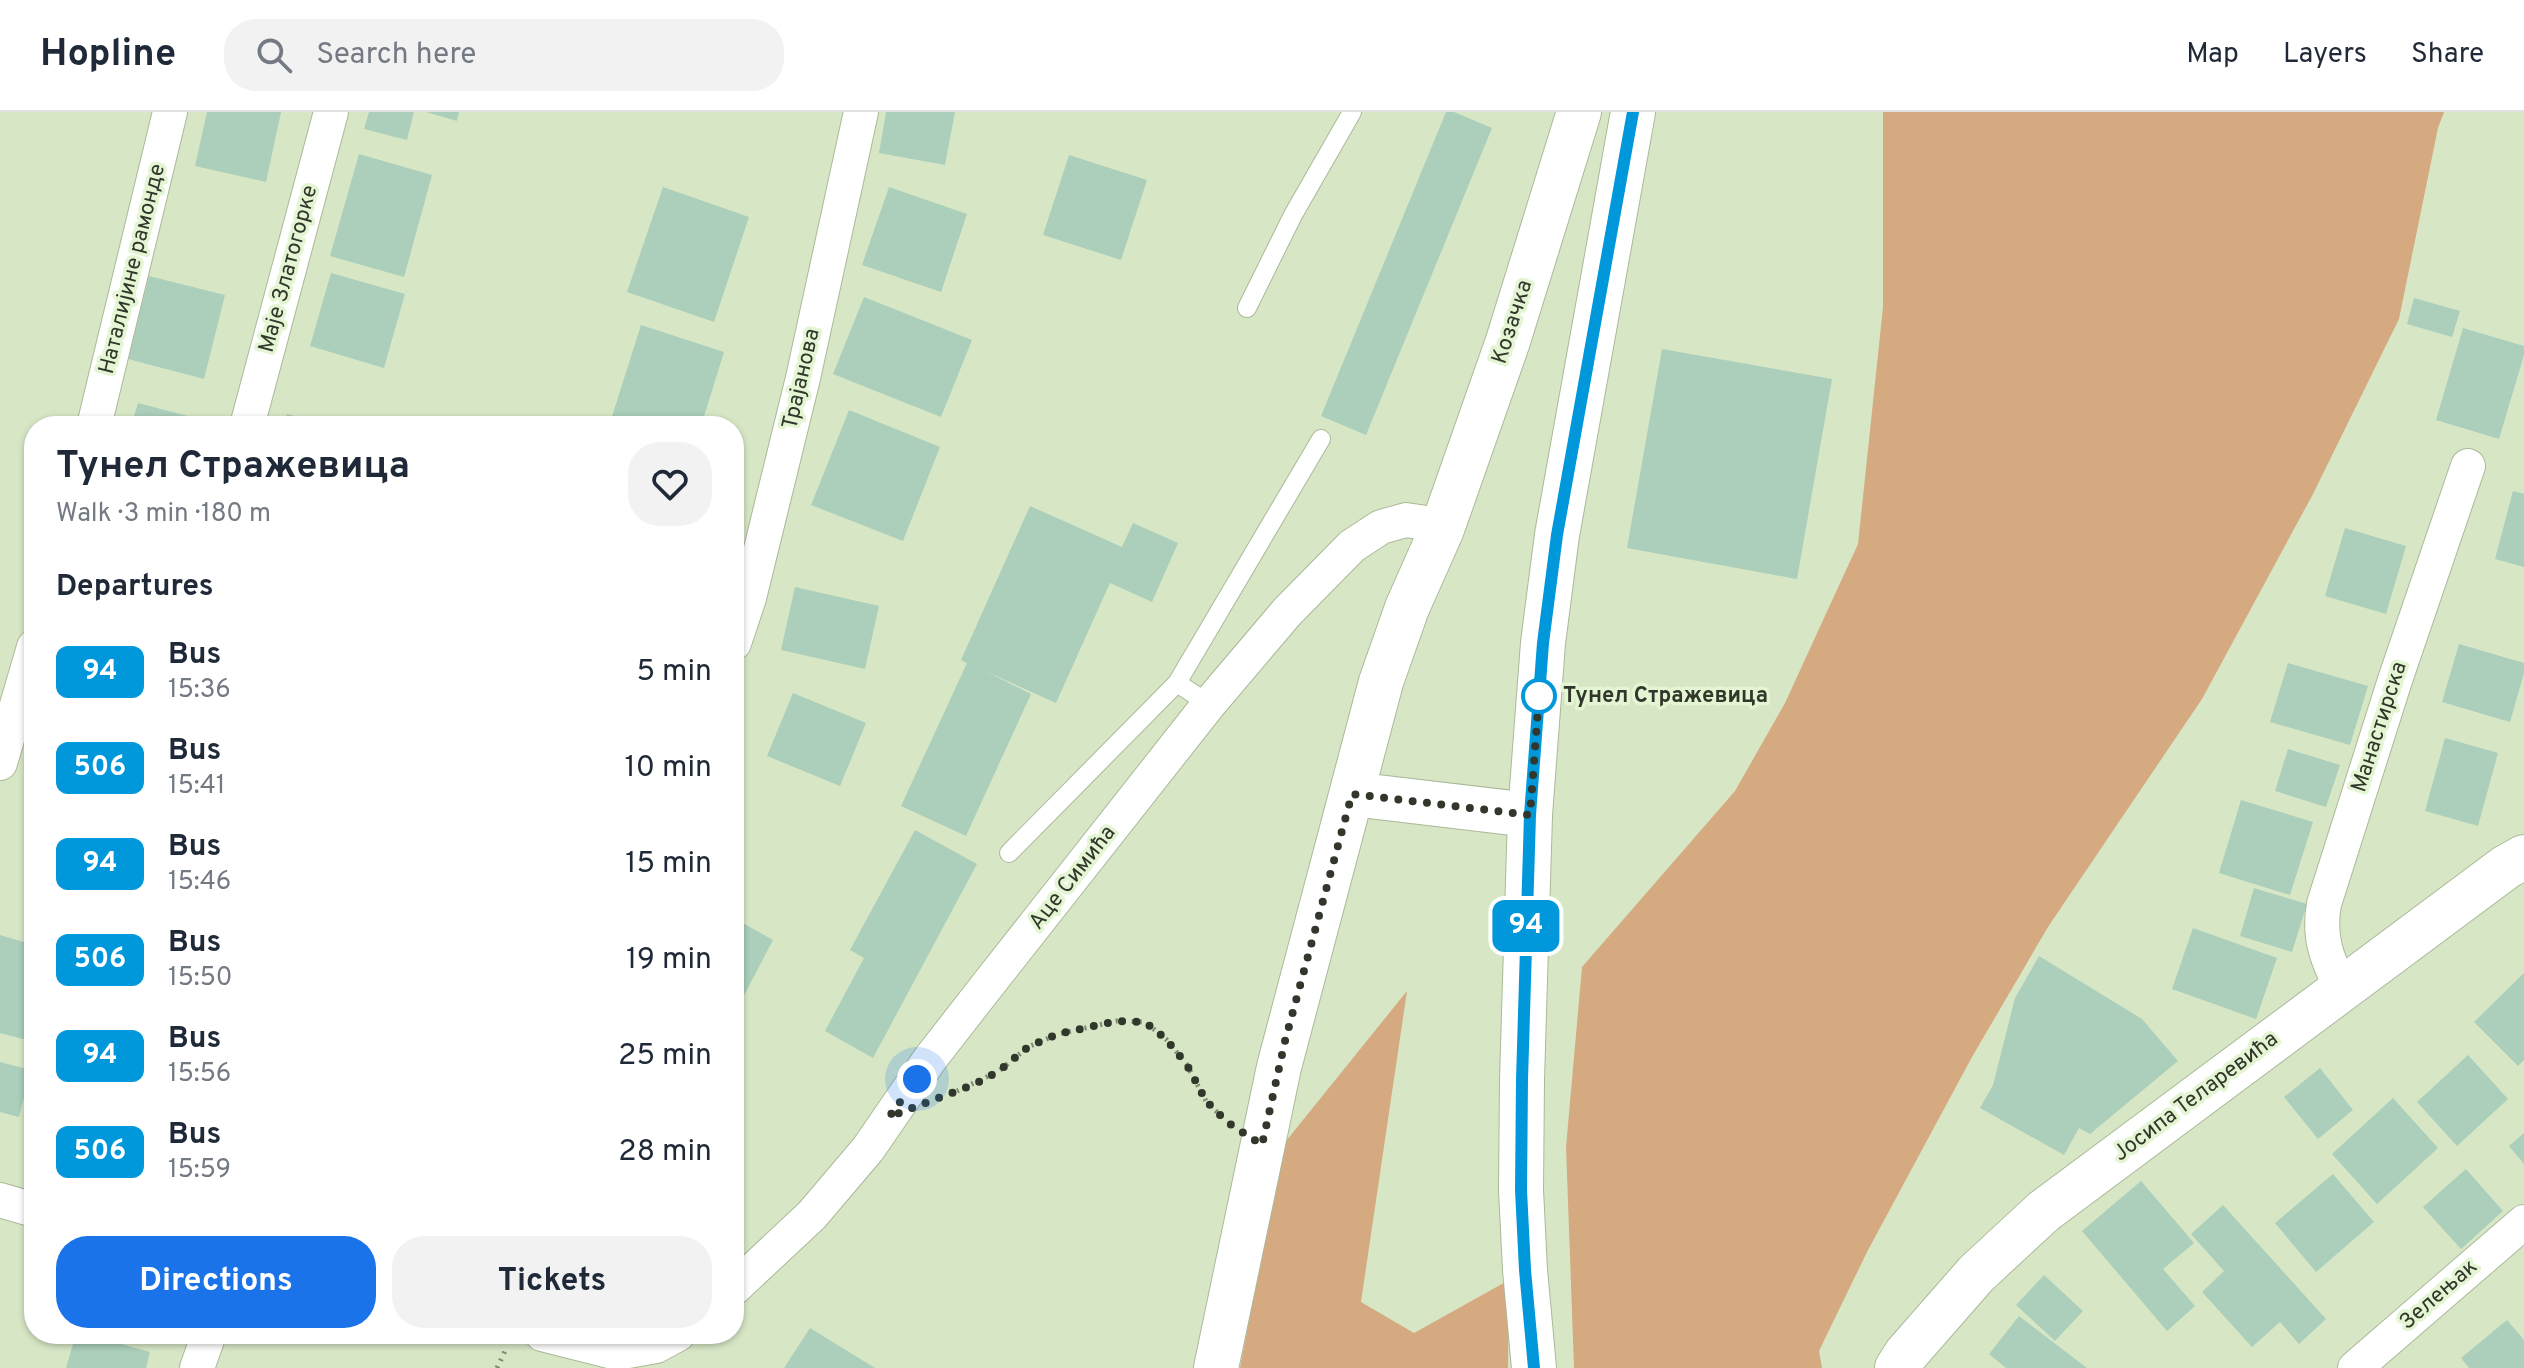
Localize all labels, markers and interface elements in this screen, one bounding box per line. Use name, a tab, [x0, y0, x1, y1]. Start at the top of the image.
search box	[224, 19, 784, 91]
text: Hopline	[40, 31, 176, 80]
icon: search	[252, 33, 296, 77]
text: Search here	[316, 37, 477, 74]
text: Map	[2186, 37, 2239, 73]
text: Layers	[2283, 37, 2367, 73]
text: Share	[2411, 37, 2484, 73]
street label: Наталијине рамонде	[94, 161, 172, 377]
street label: Маје Златогорке	[254, 183, 324, 355]
street label: Козачка	[1487, 277, 1539, 367]
street label: Трајанова	[777, 326, 827, 432]
button: heart	[628, 442, 712, 526]
text: Тунел Стражевица	[56, 443, 410, 492]
text: Walk · 3 min · 180 m	[56, 498, 271, 531]
text: Departures	[56, 569, 214, 606]
text: Bus	[168, 637, 221, 674]
text: 94	[82, 654, 118, 690]
text: 5 min	[636, 654, 712, 691]
street label: Манастирска	[2346, 658, 2414, 796]
text: 15:36	[168, 674, 231, 707]
marker: Тунел Стражевица	[1522, 679, 1556, 713]
place label: Тунел Стражевица	[1563, 683, 1768, 710]
text: Bus	[168, 733, 221, 770]
text: 506	[74, 750, 126, 786]
text: 10 min	[625, 750, 712, 787]
text: 15:41	[168, 770, 226, 803]
street label: Аце Симића	[1024, 820, 1122, 936]
text: Bus	[168, 829, 221, 866]
text: 94	[82, 846, 118, 882]
text: 15 min	[625, 846, 712, 883]
text: 15:46	[168, 866, 231, 899]
line badge: 94	[1490, 900, 1562, 952]
text: 94	[1508, 908, 1544, 944]
text: Bus	[168, 925, 221, 962]
text: 506	[74, 942, 126, 978]
text: 19 min	[626, 942, 712, 979]
text: 15:50	[168, 962, 232, 995]
text: Bus	[168, 1021, 221, 1058]
street label: Јосипа Теларевића	[2108, 1026, 2284, 1168]
text: 94	[82, 1038, 118, 1074]
text: 25 min	[618, 1038, 712, 1075]
text: 15:56	[168, 1058, 231, 1091]
your location	[897, 1059, 937, 1099]
text: Bus	[168, 1117, 221, 1154]
text: 506	[74, 1134, 126, 1170]
text: 28 min	[618, 1134, 712, 1171]
text: 15:59	[168, 1154, 231, 1187]
button: Directions	[56, 1236, 376, 1328]
button: Tickets	[392, 1236, 712, 1328]
street label: Зелењак	[2394, 1254, 2484, 1336]

